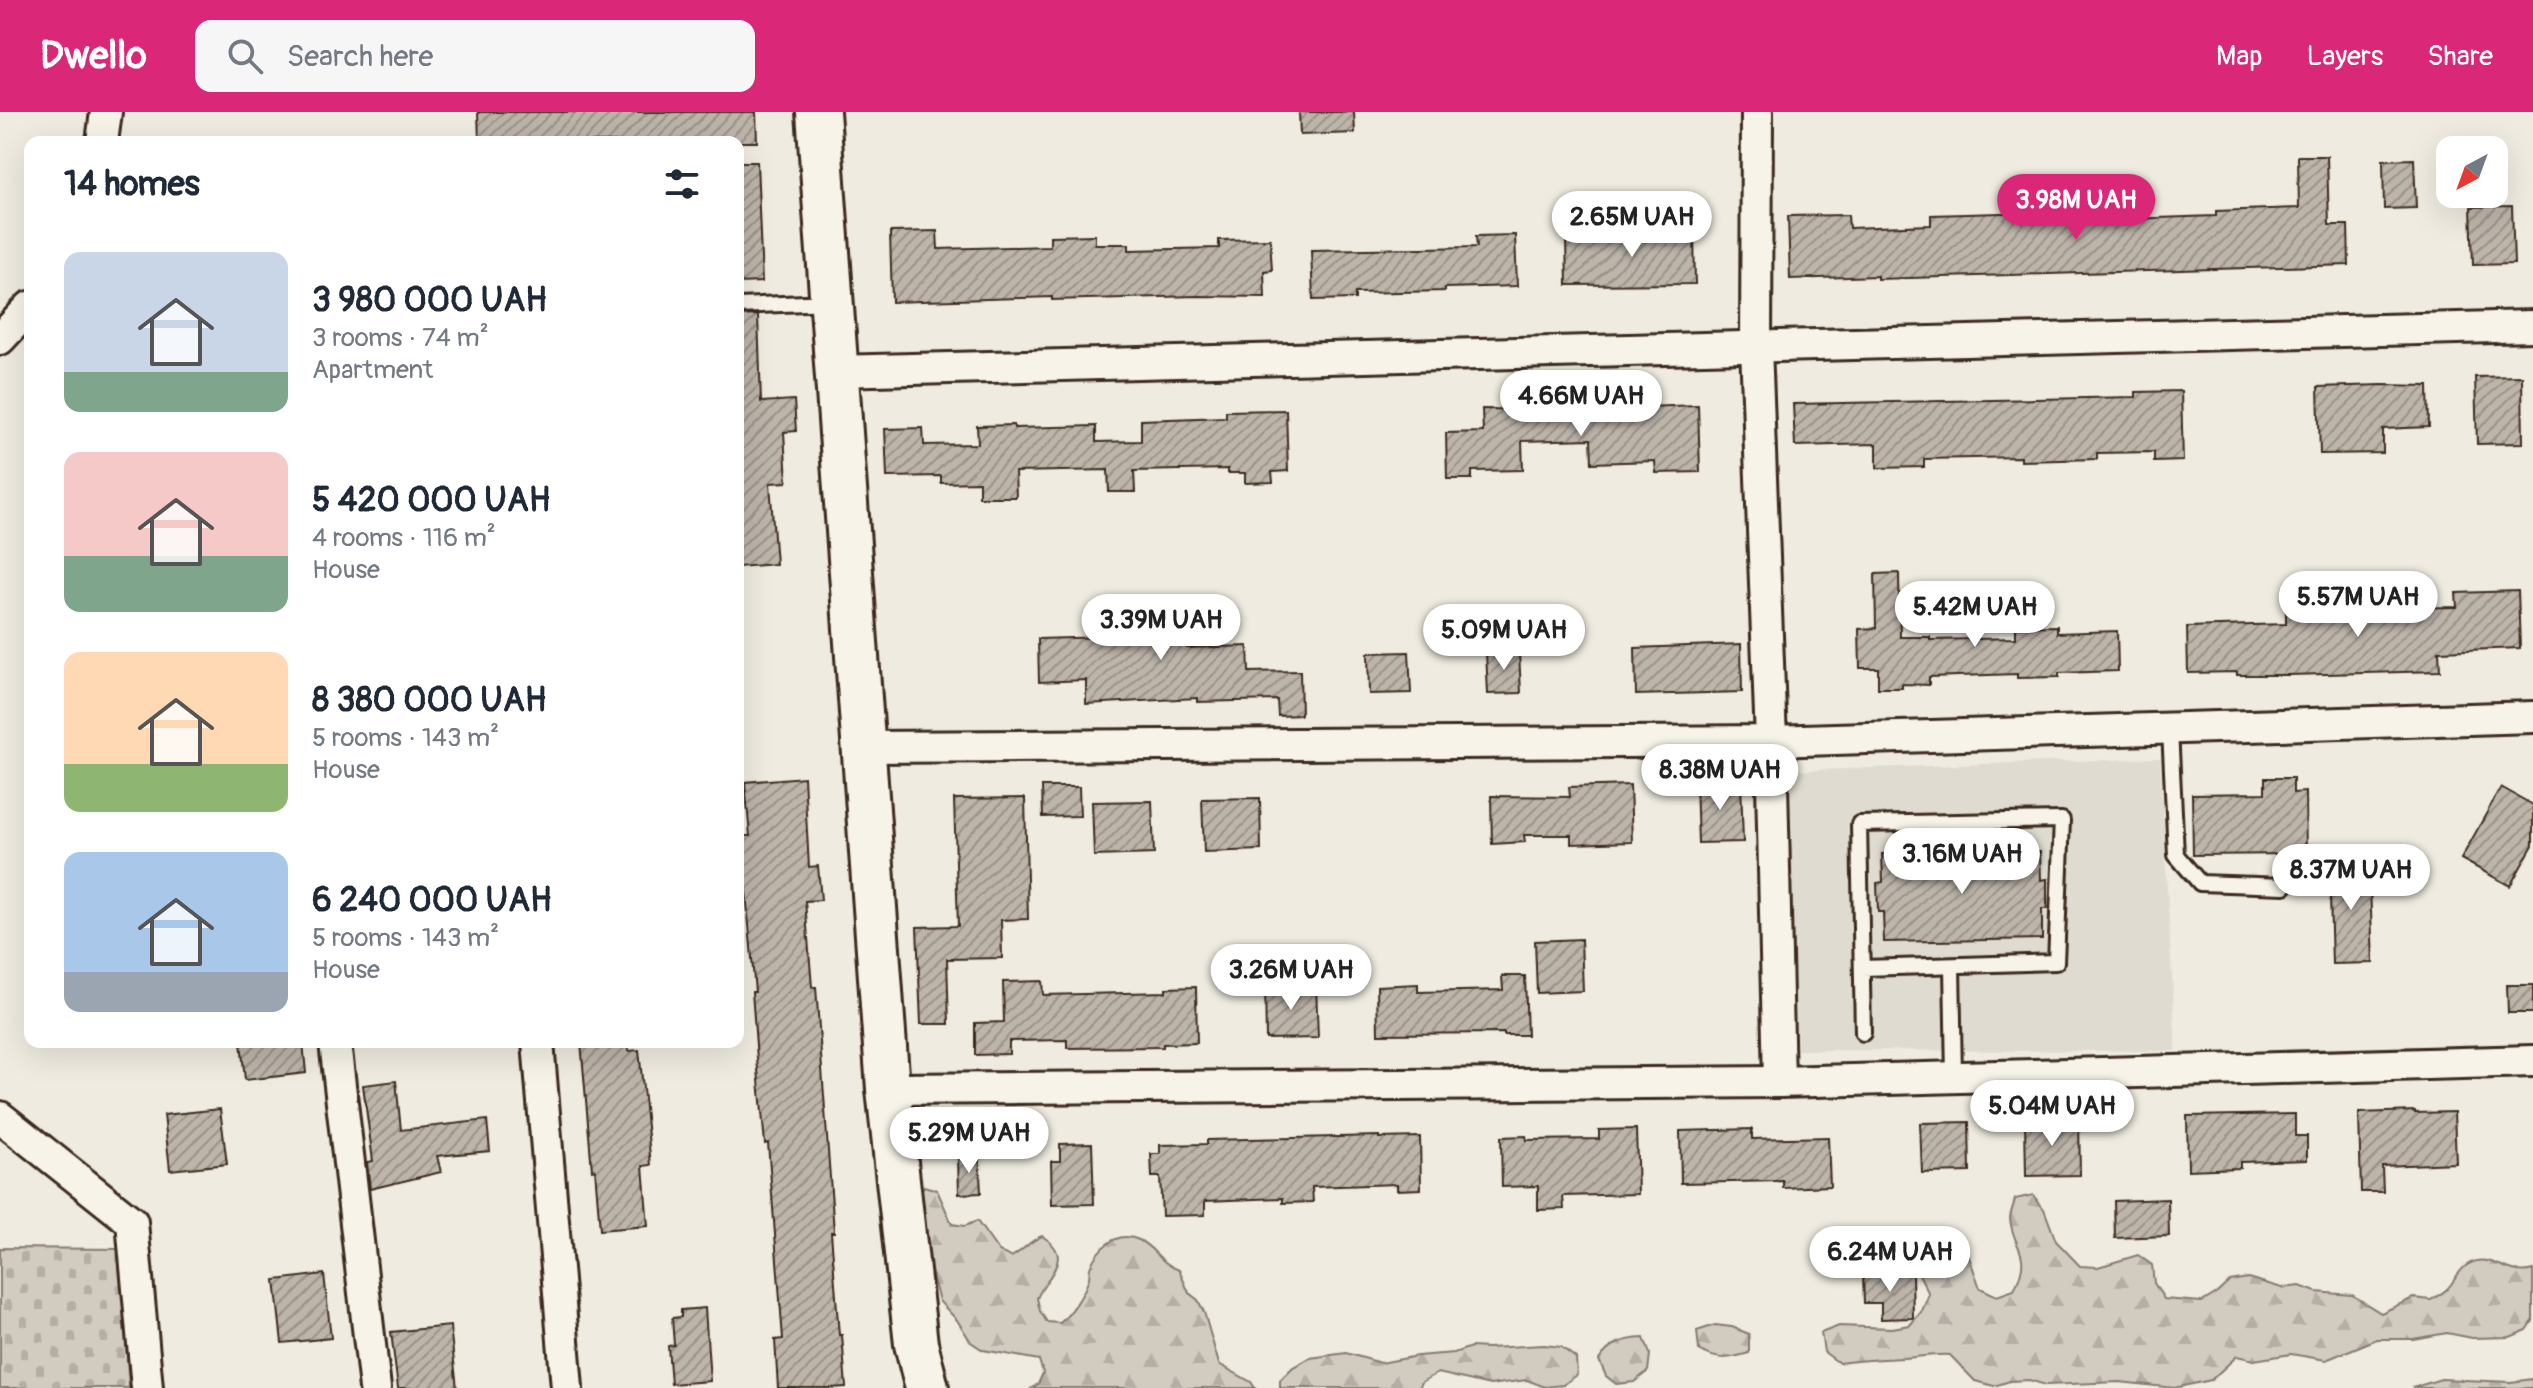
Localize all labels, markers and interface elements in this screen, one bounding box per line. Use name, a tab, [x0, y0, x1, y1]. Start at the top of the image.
search box	[195, 20, 755, 92]
text: Dwello	[40, 32, 147, 80]
icon: search	[223, 34, 267, 78]
text: Search here	[287, 38, 433, 75]
text: Map	[2216, 39, 2262, 74]
text: Layers	[2306, 39, 2383, 74]
text: Share	[2427, 39, 2493, 74]
north arrow	[2436, 136, 2508, 208]
map controls	[2436, 136, 2508, 208]
icon: filters	[660, 162, 704, 206]
text: 14 homes	[64, 163, 200, 206]
pin: 3.98M UAH	[1984, 174, 2168, 242]
text: 3.98M UAH	[2015, 184, 2137, 216]
pin: 2.65M UAH	[1540, 191, 1724, 259]
text: 2.65M UAH	[1570, 201, 1694, 233]
text: 3 980 000 UAH	[312, 279, 547, 322]
icon: home	[128, 284, 224, 380]
text: 3 rooms · 74 m²	[312, 322, 489, 354]
text: Apartment	[312, 354, 433, 386]
pin: 4.66M UAH	[1489, 370, 1673, 438]
text: 4.66M UAH	[1518, 380, 1644, 412]
text: 5 420 000 UAH	[312, 479, 550, 522]
icon: home	[128, 484, 224, 580]
text: 4 rooms · 116 m²	[312, 522, 496, 554]
text: House	[312, 554, 380, 586]
pin: 5.57M UAH	[2266, 571, 2450, 639]
pin: 5.42M UAH	[1883, 581, 2067, 649]
text: 5.57M UAH	[2297, 581, 2419, 613]
text: 5.42M UAH	[1913, 591, 2037, 623]
pin: 3.39M UAH	[1069, 594, 1253, 662]
text: 3.39M UAH	[1099, 604, 1223, 636]
pin: 5.09M UAH	[1412, 604, 1596, 672]
text: 5.09M UAH	[1441, 614, 1567, 646]
text: 8 380 000 UAH	[312, 679, 546, 722]
icon: home	[128, 684, 224, 780]
text: 5 rooms · 143 m²	[312, 722, 499, 754]
pin: 8.38M UAH	[1628, 744, 1812, 812]
text: House	[312, 754, 380, 786]
text: 8.38M UAH	[1659, 754, 1781, 786]
pin: 3.16M UAH	[1870, 828, 2054, 896]
text: 3.16M UAH	[1902, 838, 2022, 870]
pin: 8.37M UAH	[2259, 844, 2443, 912]
text: 8.37M UAH	[2290, 854, 2412, 886]
text: 6 240 000 UAH	[312, 879, 552, 922]
icon: home	[128, 884, 224, 980]
text: 5 rooms · 143 m²	[312, 922, 499, 954]
pin: 3.26M UAH	[1199, 944, 1383, 1012]
text: House	[312, 954, 380, 986]
text: 3.26M UAH	[1229, 954, 1353, 986]
pin: 5.04M UAH	[1960, 1080, 2144, 1148]
text: 5.04M UAH	[1988, 1090, 2116, 1122]
pin: 5.29M UAH	[877, 1107, 1061, 1175]
text: 5.29M UAH	[908, 1117, 1030, 1149]
pin: 6.24M UAH	[1798, 1226, 1982, 1294]
text: 6.24M UAH	[1827, 1236, 1953, 1268]

